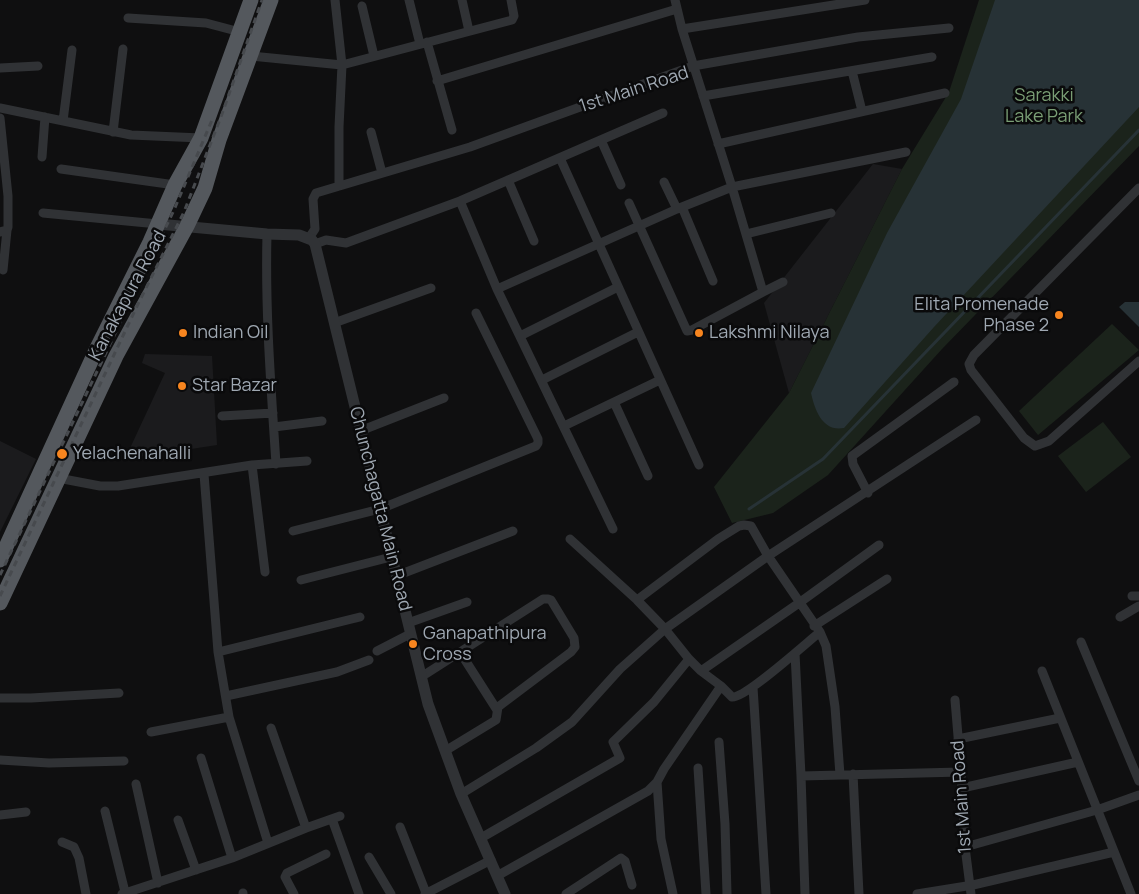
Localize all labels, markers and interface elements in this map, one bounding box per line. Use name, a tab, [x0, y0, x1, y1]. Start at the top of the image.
street label: 1st Main Road	[577, 62, 691, 118]
park label: Sarakki Lake Park	[1005, 85, 1083, 128]
street label: Kanakapura Road	[85, 227, 171, 365]
place label: Elita Promenade Phase 2	[914, 294, 1049, 336]
marker: Elita Promenade Phase 2	[1053, 309, 1065, 321]
place label: Indian Oil	[193, 322, 268, 344]
place label: Lakshmi Nilaya	[709, 322, 829, 344]
marker: Indian Oil	[177, 327, 189, 339]
marker: Lakshmi Nilaya	[693, 327, 705, 339]
place label: Star Bazar	[192, 375, 277, 397]
marker: Star Bazar	[176, 380, 188, 392]
street label: Chunchagatta Main Road	[344, 405, 416, 613]
place label: Yelachenahalli	[73, 443, 191, 465]
marker: Yelachenahalli	[55, 447, 69, 461]
place label: Ganapathipura Cross	[423, 623, 547, 666]
marker: Ganapathipura Cross	[407, 638, 419, 650]
street label: 1st Main Road	[947, 740, 977, 854]

